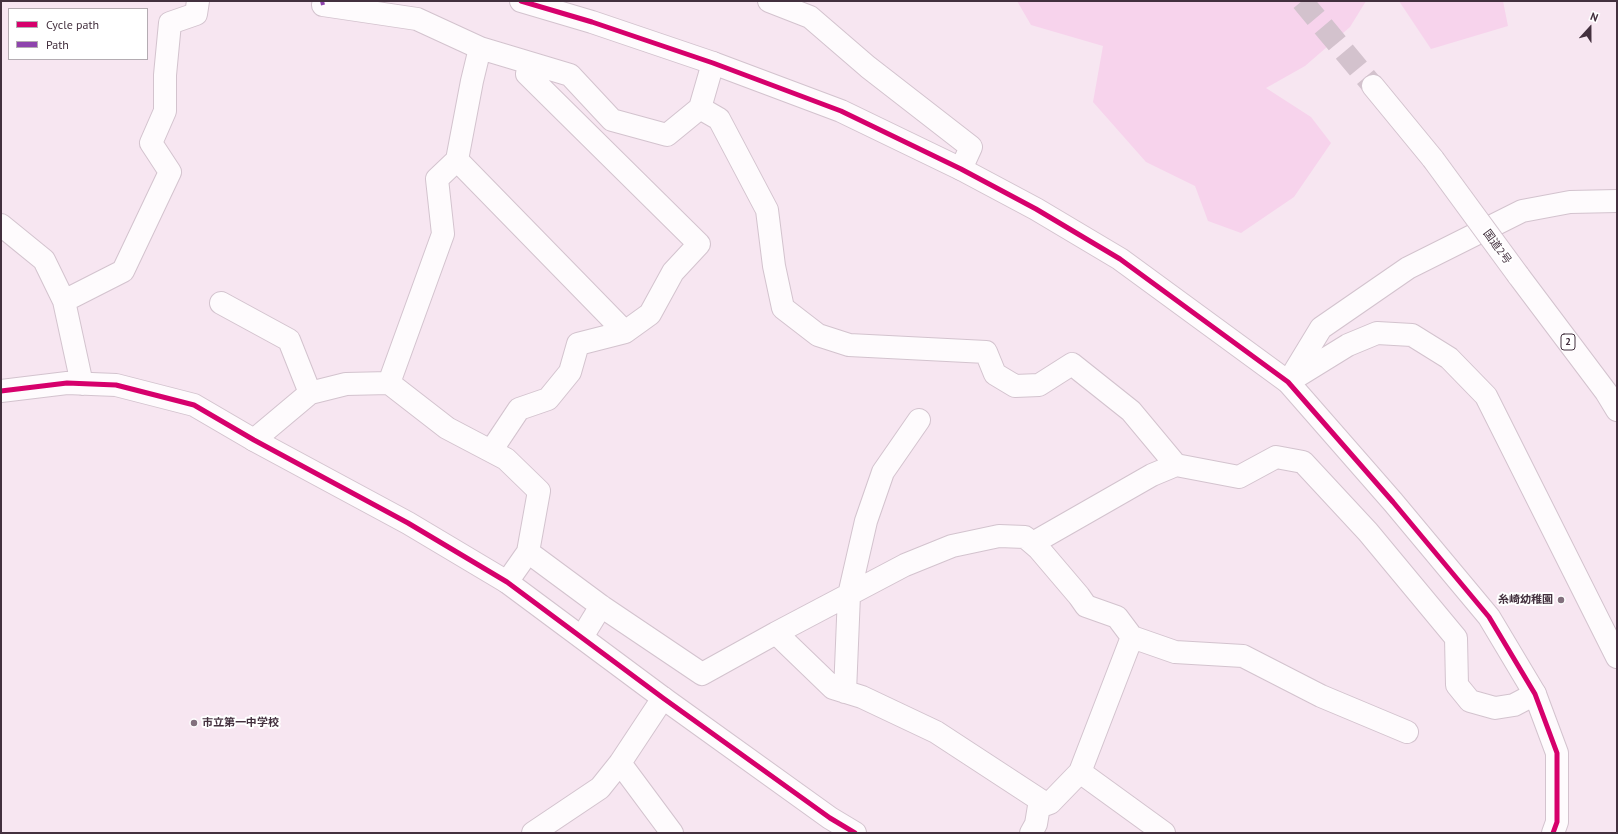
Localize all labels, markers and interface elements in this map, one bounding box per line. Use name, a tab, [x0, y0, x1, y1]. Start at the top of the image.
legend	[8, 8, 148, 60]
north arrow	[1570, 8, 1610, 48]
text: N	[1588, 9, 1600, 25]
text: Cycle path	[46, 17, 99, 32]
text: Path	[46, 37, 69, 52]
street label: 国道2号	[1480, 227, 1514, 267]
road number: 2	[1561, 334, 1575, 350]
place label: 糸崎幼稚園	[1498, 593, 1553, 607]
marker: 糸崎幼稚園	[1556, 595, 1566, 605]
place label: 市立第一中学校	[202, 716, 279, 730]
marker: 市立第一中学校	[189, 718, 199, 728]

